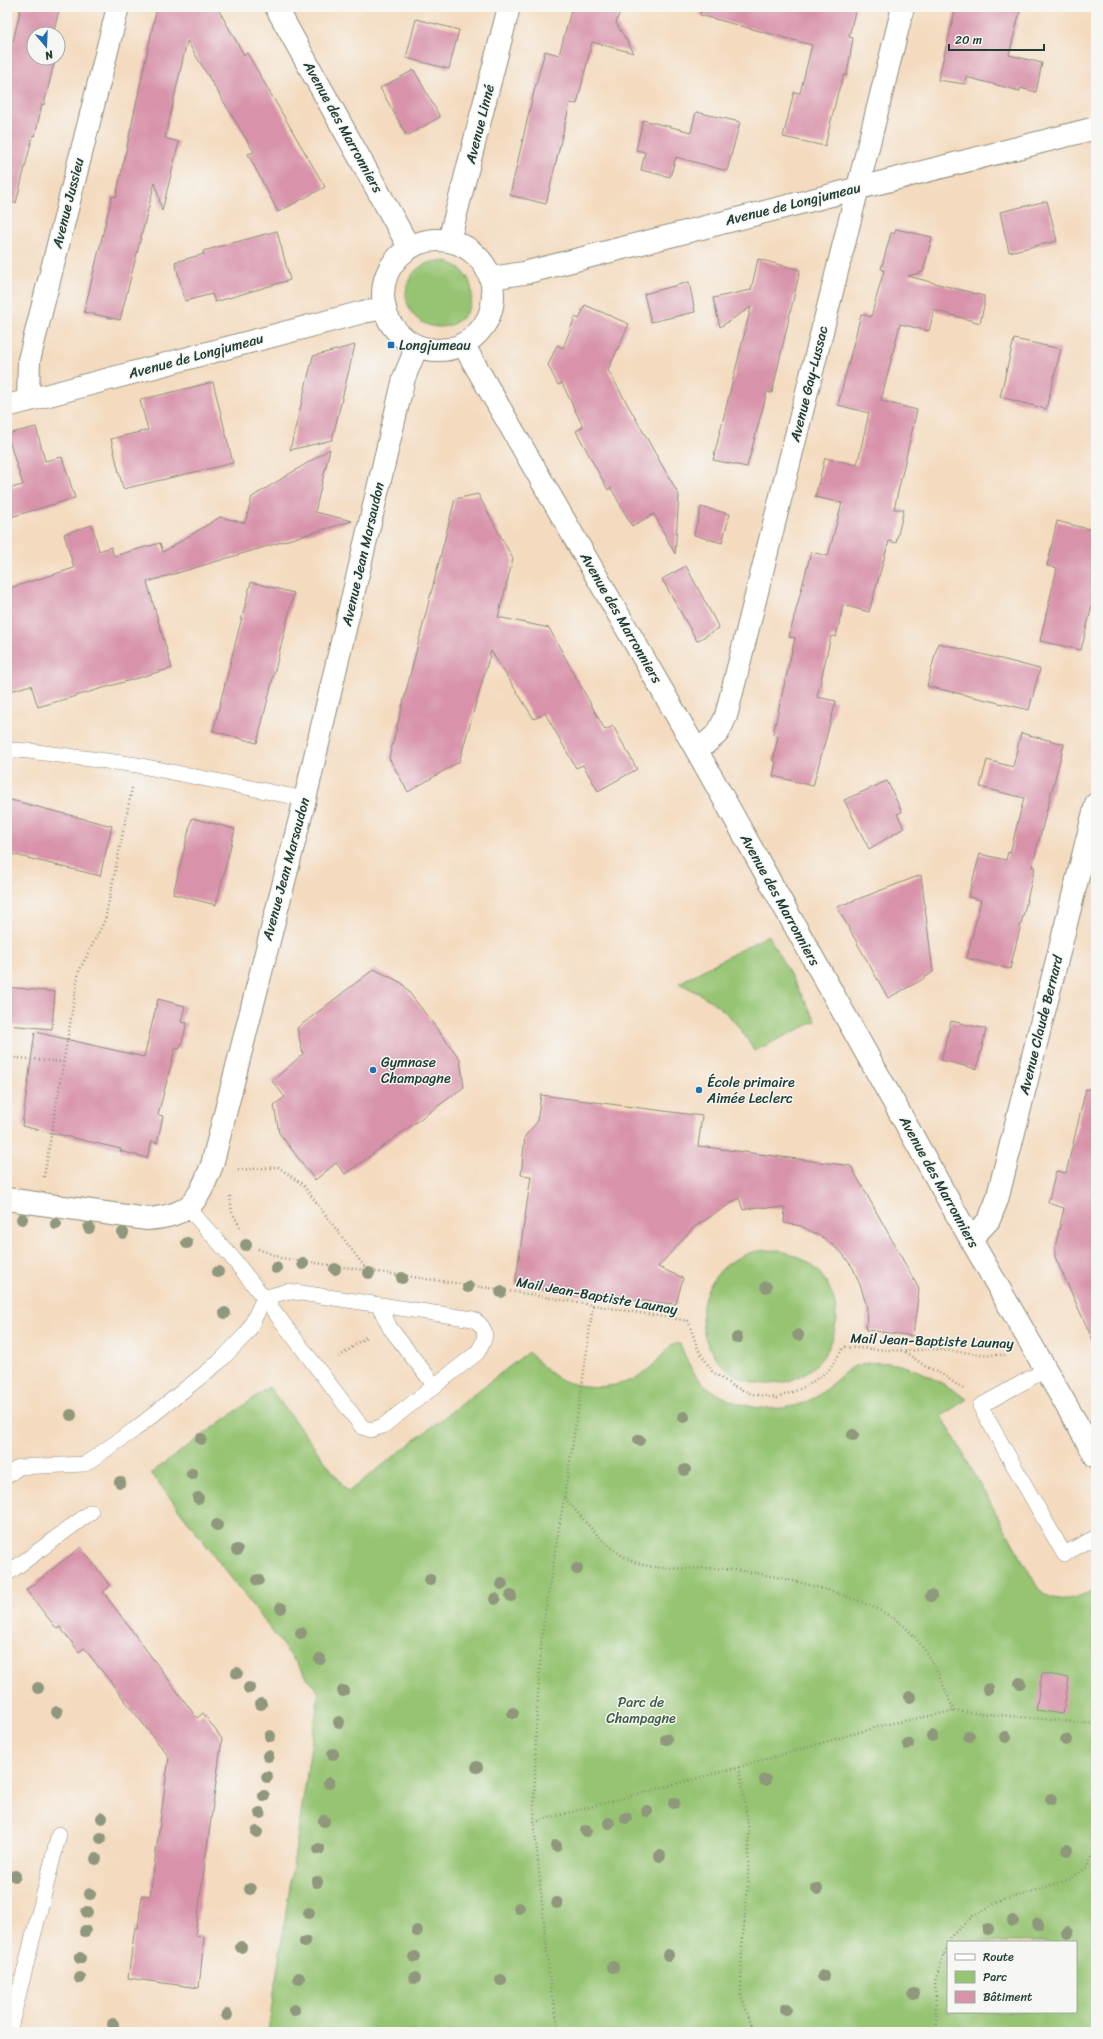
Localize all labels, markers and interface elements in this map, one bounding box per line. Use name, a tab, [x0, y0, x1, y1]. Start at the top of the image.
north arrow	[26, 26, 66, 66]
scale bar	[949, 26, 1044, 52]
text: 20 m	[955, 29, 982, 51]
text: N	[42, 44, 57, 65]
street label: Avenue des Marronniers	[296, 55, 390, 198]
street label: Avenue Linné	[458, 82, 502, 167]
street label: Avenue Jussieu	[44, 155, 91, 252]
street label: Avenue de Longjumeau	[722, 175, 864, 233]
street label: Avenue Gay-Lussac	[782, 323, 835, 446]
street label: Avenue de Longjumeau	[125, 326, 267, 386]
place label: Longjumeau	[399, 333, 471, 358]
marker: Longjumeau	[386, 340, 396, 350]
street label: Avenue Jean Marsaudon	[334, 479, 392, 629]
street label: Avenue des Marronniers	[573, 547, 669, 689]
street label: Avenue Jean Marsaudon	[255, 794, 317, 944]
street label: Avenue des Marronniers	[733, 828, 827, 971]
street label: Avenue Claude Bernard	[1011, 951, 1071, 1098]
place label: Gymnase Champagne	[381, 1050, 451, 1091]
marker: Gymnase Champagne	[368, 1065, 378, 1075]
place label: École primaire Aimée Leclerc	[706, 1070, 795, 1111]
marker: École primaire Aimée Leclerc	[694, 1085, 704, 1095]
street label: Avenue des Marronniers	[892, 1110, 986, 1253]
street label: Mail Jean-Baptiste Launay	[514, 1269, 680, 1323]
street label: Mail Jean-Baptiste Launay	[850, 1326, 1015, 1356]
park label: Parc de Champagne	[606, 1690, 676, 1731]
legend	[947, 1941, 1077, 2013]
text: Route	[983, 1946, 1014, 1968]
text: Parc	[983, 1966, 1007, 1988]
text: Bâtiment	[983, 1986, 1032, 2008]

